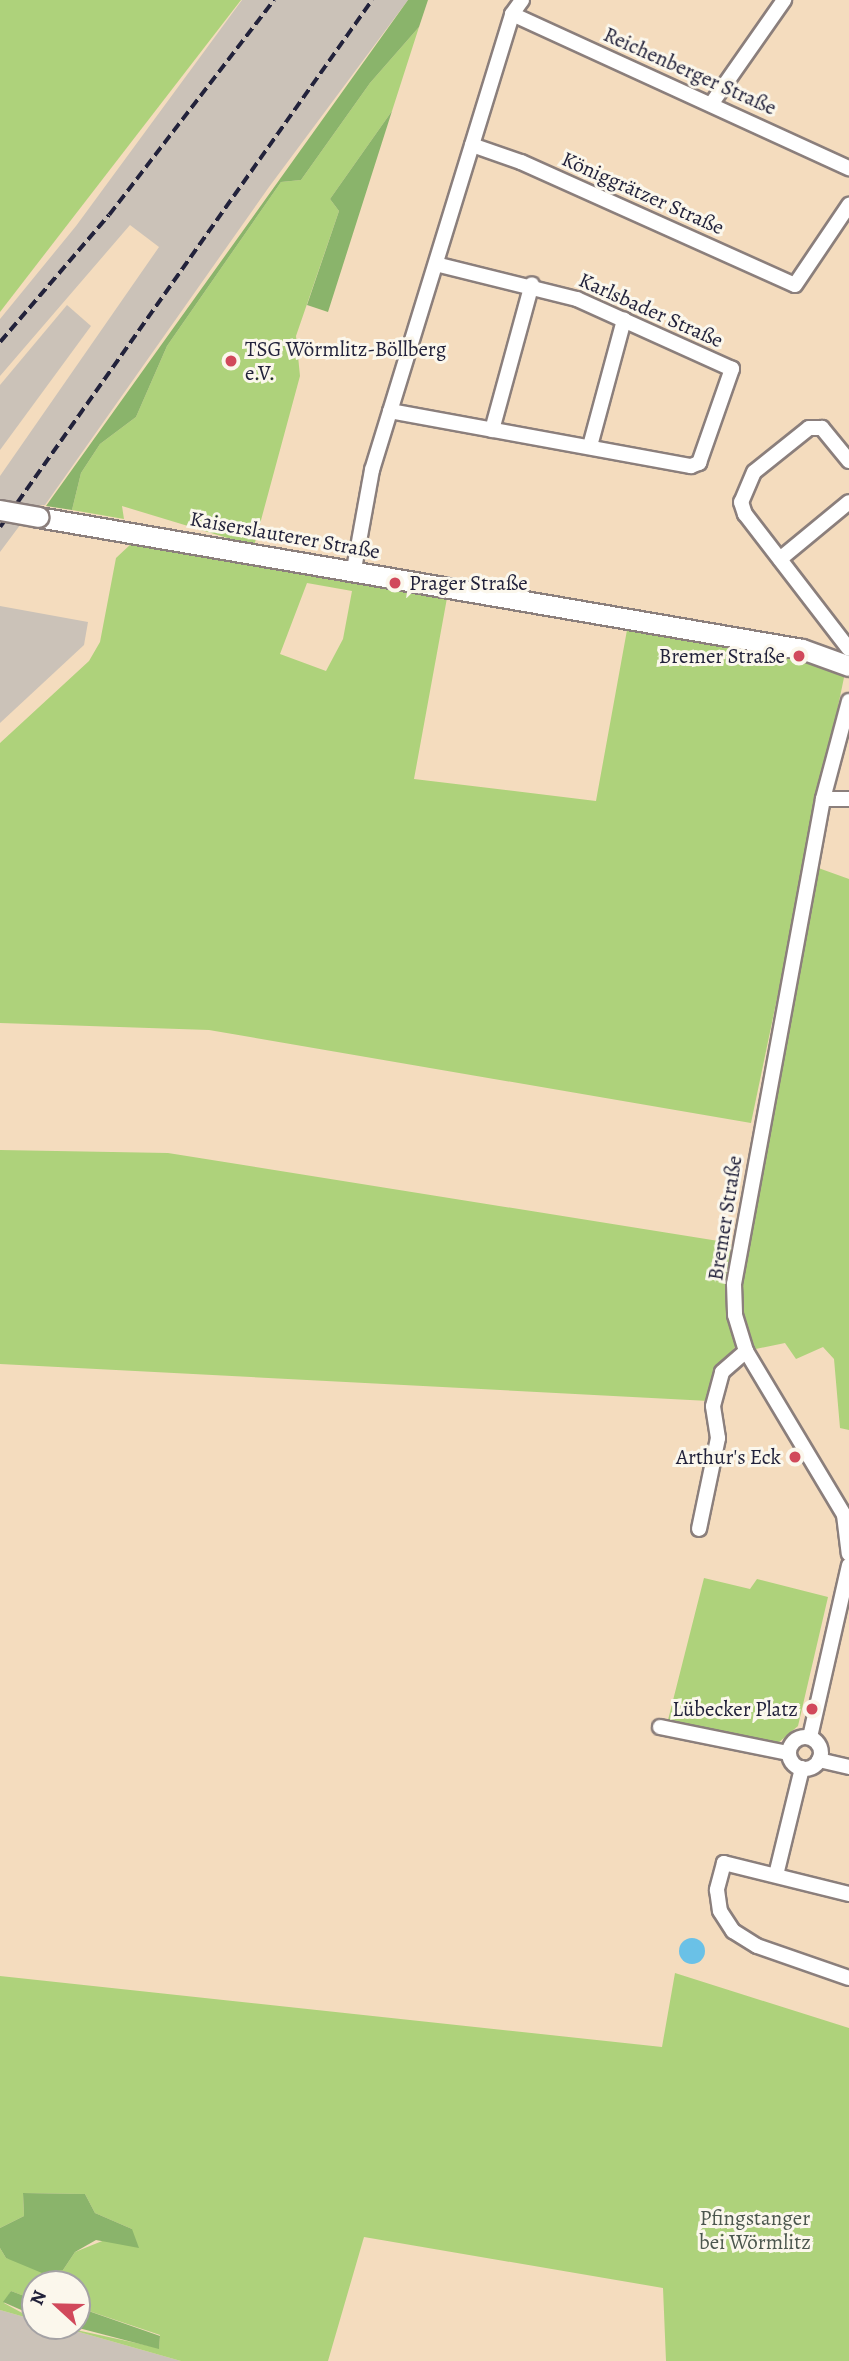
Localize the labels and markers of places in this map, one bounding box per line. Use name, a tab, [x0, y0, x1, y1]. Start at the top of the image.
place label: TSG Wörmlitz-Böllberg e.V.	[245, 336, 446, 386]
marker: TSG Wörmlitz-Böllberg e.V.	[223, 353, 239, 369]
place label: Prager Straße	[409, 570, 528, 596]
marker: Prager Straße	[387, 575, 403, 591]
place label: Bremer Straße	[659, 643, 785, 669]
marker: Bremer Straße	[791, 648, 807, 664]
place label: Arthur's Eck	[676, 1444, 781, 1470]
marker: Arthur's Eck	[787, 1449, 803, 1465]
place label: Lübecker Platz	[672, 1696, 798, 1722]
marker: Lübecker Platz	[804, 1701, 820, 1717]

